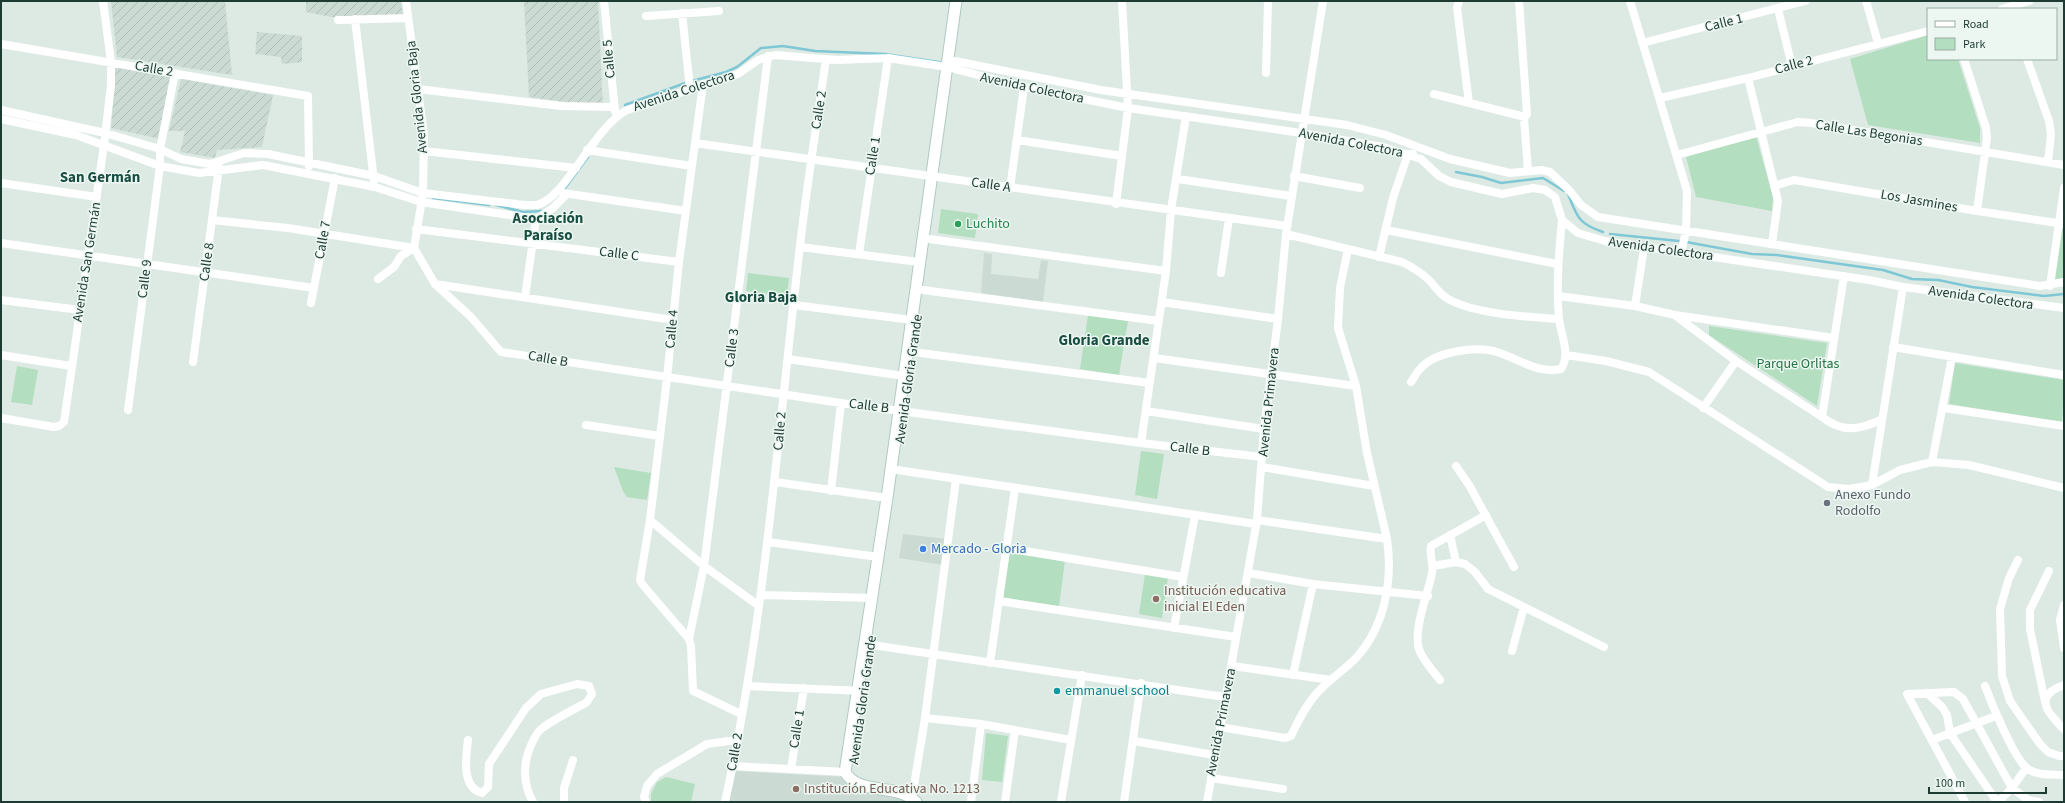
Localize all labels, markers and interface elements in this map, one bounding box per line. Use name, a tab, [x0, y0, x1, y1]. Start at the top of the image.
legend	[1927, 8, 2057, 60]
street label: Calle 1	[1703, 9, 1745, 37]
text: Road	[1963, 16, 1989, 33]
text: Park	[1963, 36, 1985, 53]
street label: Calle 5	[597, 39, 621, 79]
street label: Avenida Gloria Baja	[401, 40, 433, 154]
street label: Calle 2	[1773, 50, 1815, 80]
street label: Calle 2	[133, 56, 175, 82]
street label: Avenida Colectora	[631, 65, 737, 117]
street label: Avenida Colectora	[978, 67, 1086, 109]
street label: Calle 2	[806, 89, 832, 131]
street label: Calle Las Begonias	[1814, 115, 1924, 151]
street label: Avenida Colectora	[1297, 123, 1405, 163]
street label: Calle 1	[860, 135, 886, 177]
district label: San Germán	[60, 167, 140, 188]
street label: Calle A	[970, 172, 1012, 198]
street label: Los Jasmines	[1879, 184, 1959, 218]
street label: Avenida San Germán	[68, 200, 106, 324]
district label: Asociación Paraíso	[512, 208, 583, 246]
place label: Luchito	[966, 214, 1010, 234]
street label: Calle 7	[310, 219, 336, 261]
marker: Luchito	[953, 219, 963, 229]
street label: Avenida Colectora	[1607, 232, 1715, 266]
street label: Calle 8	[194, 241, 220, 283]
street label: Calle C	[598, 242, 640, 266]
street label: Calle 9	[133, 258, 157, 300]
street label: Avenida Colectora	[1927, 281, 2035, 315]
district label: Gloria Baja	[725, 287, 797, 308]
street label: Calle 4	[660, 309, 684, 349]
street label: Avenida Gloria Grande	[890, 313, 928, 445]
street label: Calle 3	[720, 327, 744, 369]
district label: Gloria Grande	[1058, 330, 1150, 351]
street label: Calle B	[526, 346, 570, 372]
street label: Avenida Primavera	[1253, 346, 1285, 458]
park label: Parque Orlitas	[1757, 354, 1840, 374]
street label: Calle B	[848, 394, 890, 418]
street label: Calle 2	[768, 411, 792, 451]
street label: Calle B	[1169, 437, 1211, 461]
place label: Anexo Fundo Rodolfo	[1835, 485, 1911, 521]
marker: Anexo Fundo Rodolfo	[1822, 498, 1832, 508]
place label: Mercado - Gloria	[931, 539, 1027, 559]
marker: Mercado - Gloria	[918, 544, 928, 554]
place label: Institución educativa inicial El Eden	[1164, 581, 1286, 617]
marker: Institución educativa inicial El Eden	[1151, 594, 1161, 604]
street label: Avenida Gloria Grande	[844, 634, 882, 766]
street label: Avenida Primavera	[1201, 666, 1241, 778]
place label: emmanuel school	[1065, 681, 1170, 701]
marker: emmanuel school	[1052, 686, 1062, 696]
street label: Calle 1	[784, 708, 810, 750]
street label: Calle 2	[722, 731, 748, 773]
scale bar	[1929, 769, 2046, 795]
text: 100 m	[1935, 775, 1965, 792]
place label: Institución Educativa No. 1213	[804, 779, 980, 799]
marker: Institución Educativa No. 1213	[791, 784, 801, 794]

